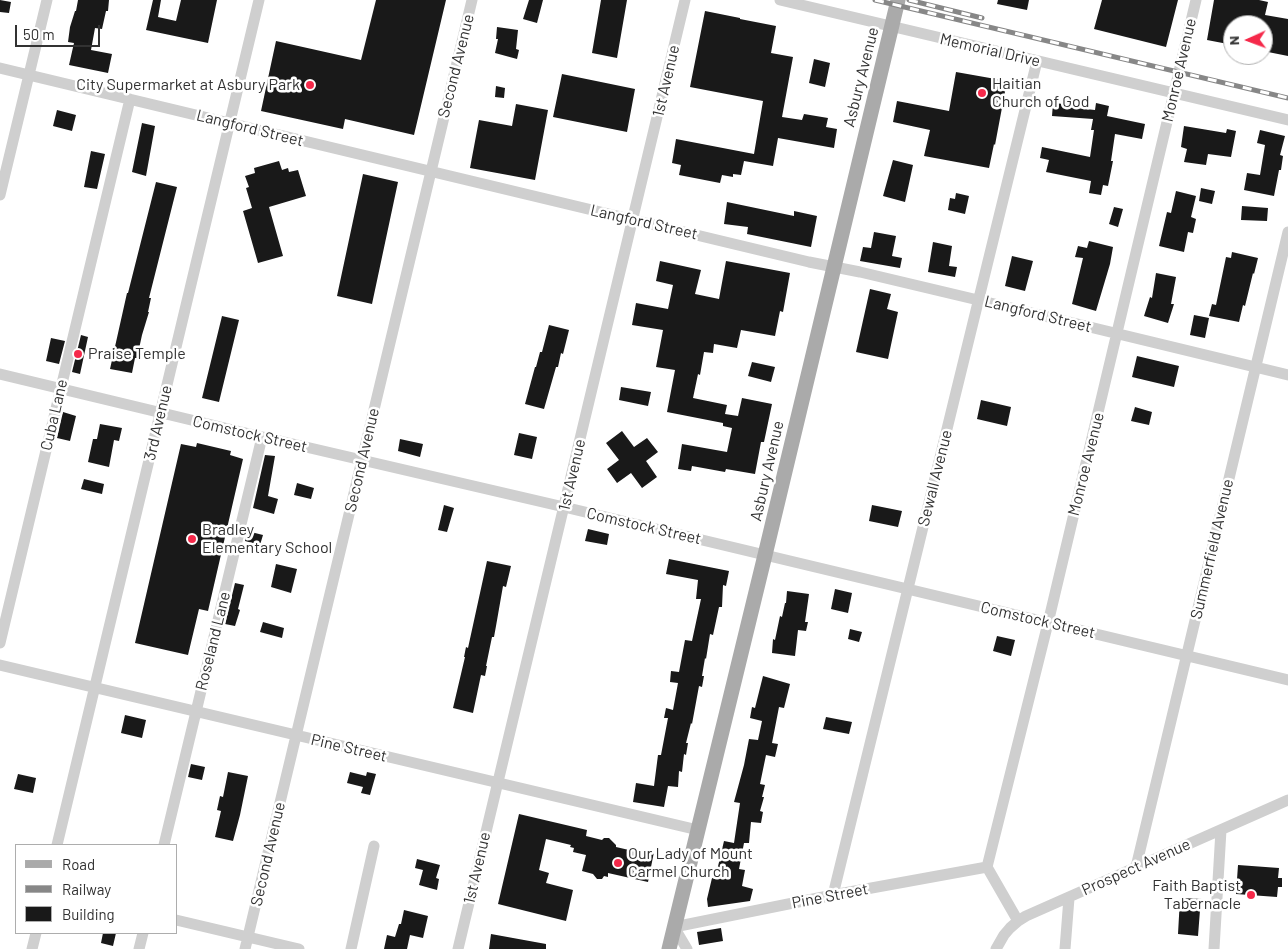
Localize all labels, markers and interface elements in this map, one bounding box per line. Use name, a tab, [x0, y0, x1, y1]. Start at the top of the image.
street label: Second Avenue	[434, 12, 478, 120]
scale bar	[18, 15, 102, 47]
north arrow	[1223, 15, 1273, 65]
street label: Monroe Avenue	[1158, 16, 1200, 124]
text: 50 m	[23, 25, 55, 43]
street label: Asbury Avenue	[839, 25, 883, 129]
street label: Memorial Drive	[938, 29, 1042, 71]
text: N	[1225, 36, 1242, 45]
street label: 1st Avenue	[648, 43, 684, 119]
place label: Haitian Church of God	[992, 74, 1090, 112]
place label: City Supermarket at Asbury Park	[76, 75, 300, 95]
marker: City Supermarket at Asbury Park	[304, 79, 316, 91]
marker: Haitian Church of God	[976, 87, 988, 99]
street label: Langford Street	[195, 105, 305, 151]
street label: Langford Street	[589, 200, 699, 244]
street label: Langford Street	[983, 291, 1093, 337]
place label: Praise Temple	[88, 344, 186, 364]
marker: Praise Temple	[72, 348, 84, 360]
street label: Cuba Lane	[36, 377, 72, 453]
street label: 3rd Avenue	[140, 383, 176, 463]
street label: Second Avenue	[341, 406, 383, 514]
street label: Monroe Avenue	[1064, 410, 1108, 518]
street label: Comstock Street	[191, 412, 309, 456]
street label: Asbury Avenue	[746, 419, 788, 523]
street label: Sewall Avenue	[914, 428, 956, 528]
street label: 1st Avenue	[554, 437, 590, 513]
street label: Summerfield Avenue	[1187, 477, 1237, 621]
street label: Comstock Street	[585, 504, 703, 548]
place label: Bradley Elementary School	[202, 520, 332, 558]
marker: Bradley Elementary School	[186, 533, 198, 545]
street label: Roseland Lane	[191, 590, 235, 692]
street label: Comstock Street	[979, 598, 1097, 642]
street label: Pine Street	[309, 730, 389, 766]
street label: Second Avenue	[247, 800, 289, 908]
street label: 1st Avenue	[459, 830, 495, 906]
street label: Prospect Avenue	[1079, 834, 1193, 900]
legend	[15, 844, 178, 934]
place label: Our Lady of Mount Carmel Church	[628, 844, 753, 882]
text: Road	[62, 855, 95, 873]
marker: Our Lady of Mount Carmel Church	[612, 857, 624, 869]
place label: Faith Baptist Tabernacle	[1152, 876, 1241, 914]
street label: Pine Street	[790, 879, 870, 913]
text: Railway	[62, 880, 111, 898]
marker: Faith Baptist Tabernacle	[1245, 889, 1257, 901]
text: Building	[62, 905, 115, 923]

